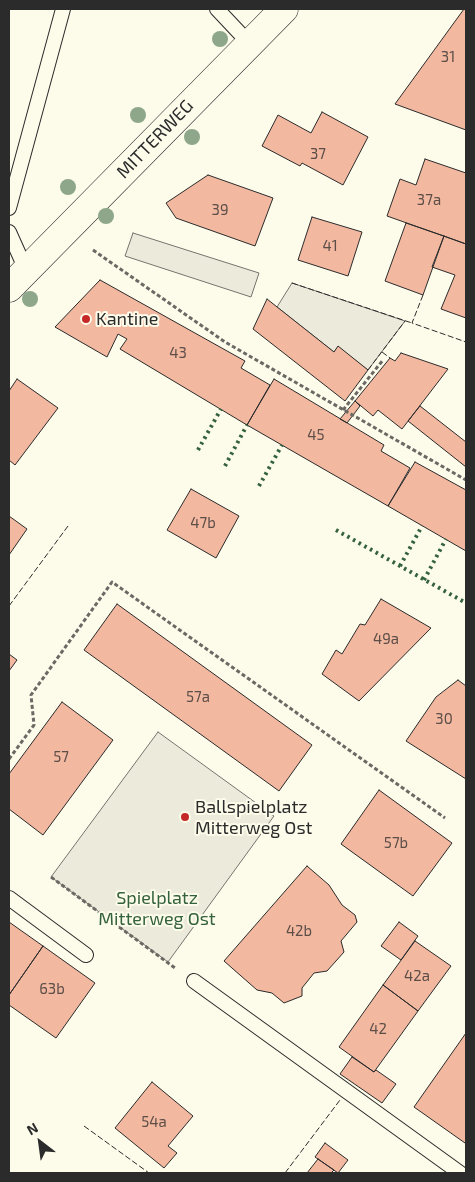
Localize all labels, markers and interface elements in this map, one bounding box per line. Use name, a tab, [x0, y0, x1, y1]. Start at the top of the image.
house number: 31	[441, 48, 455, 66]
street label: MITTERWEG	[112, 95, 198, 183]
house number: 37	[310, 145, 326, 163]
house number: 37a	[417, 191, 441, 209]
house number: 39	[212, 201, 228, 219]
house number: 41	[322, 237, 338, 255]
place label: Kantine	[96, 308, 158, 330]
marker: Kantine	[80, 313, 92, 325]
house number: 43	[169, 344, 187, 362]
house number: 45	[307, 426, 325, 444]
house number: 47b	[190, 514, 216, 532]
house number: 49a	[373, 630, 399, 648]
house number: 57a	[186, 688, 210, 706]
house number: 30	[435, 710, 453, 728]
house number: 57	[53, 748, 69, 766]
place label: Ballspielplatz Mitterweg Ost	[195, 796, 312, 839]
marker: Ballspielplatz Mitterweg Ost	[179, 811, 191, 823]
house number: 57b	[384, 834, 408, 852]
park label: Spielplatz Mitterweg Ost	[98, 887, 216, 930]
house number: 42b	[286, 922, 312, 940]
house number: 42a	[404, 967, 430, 985]
house number: 63b	[39, 980, 65, 998]
house number: 42	[369, 1020, 387, 1038]
house number: 54a	[141, 1113, 167, 1131]
north arrow	[15, 1117, 65, 1167]
text: N	[24, 1119, 41, 1138]

